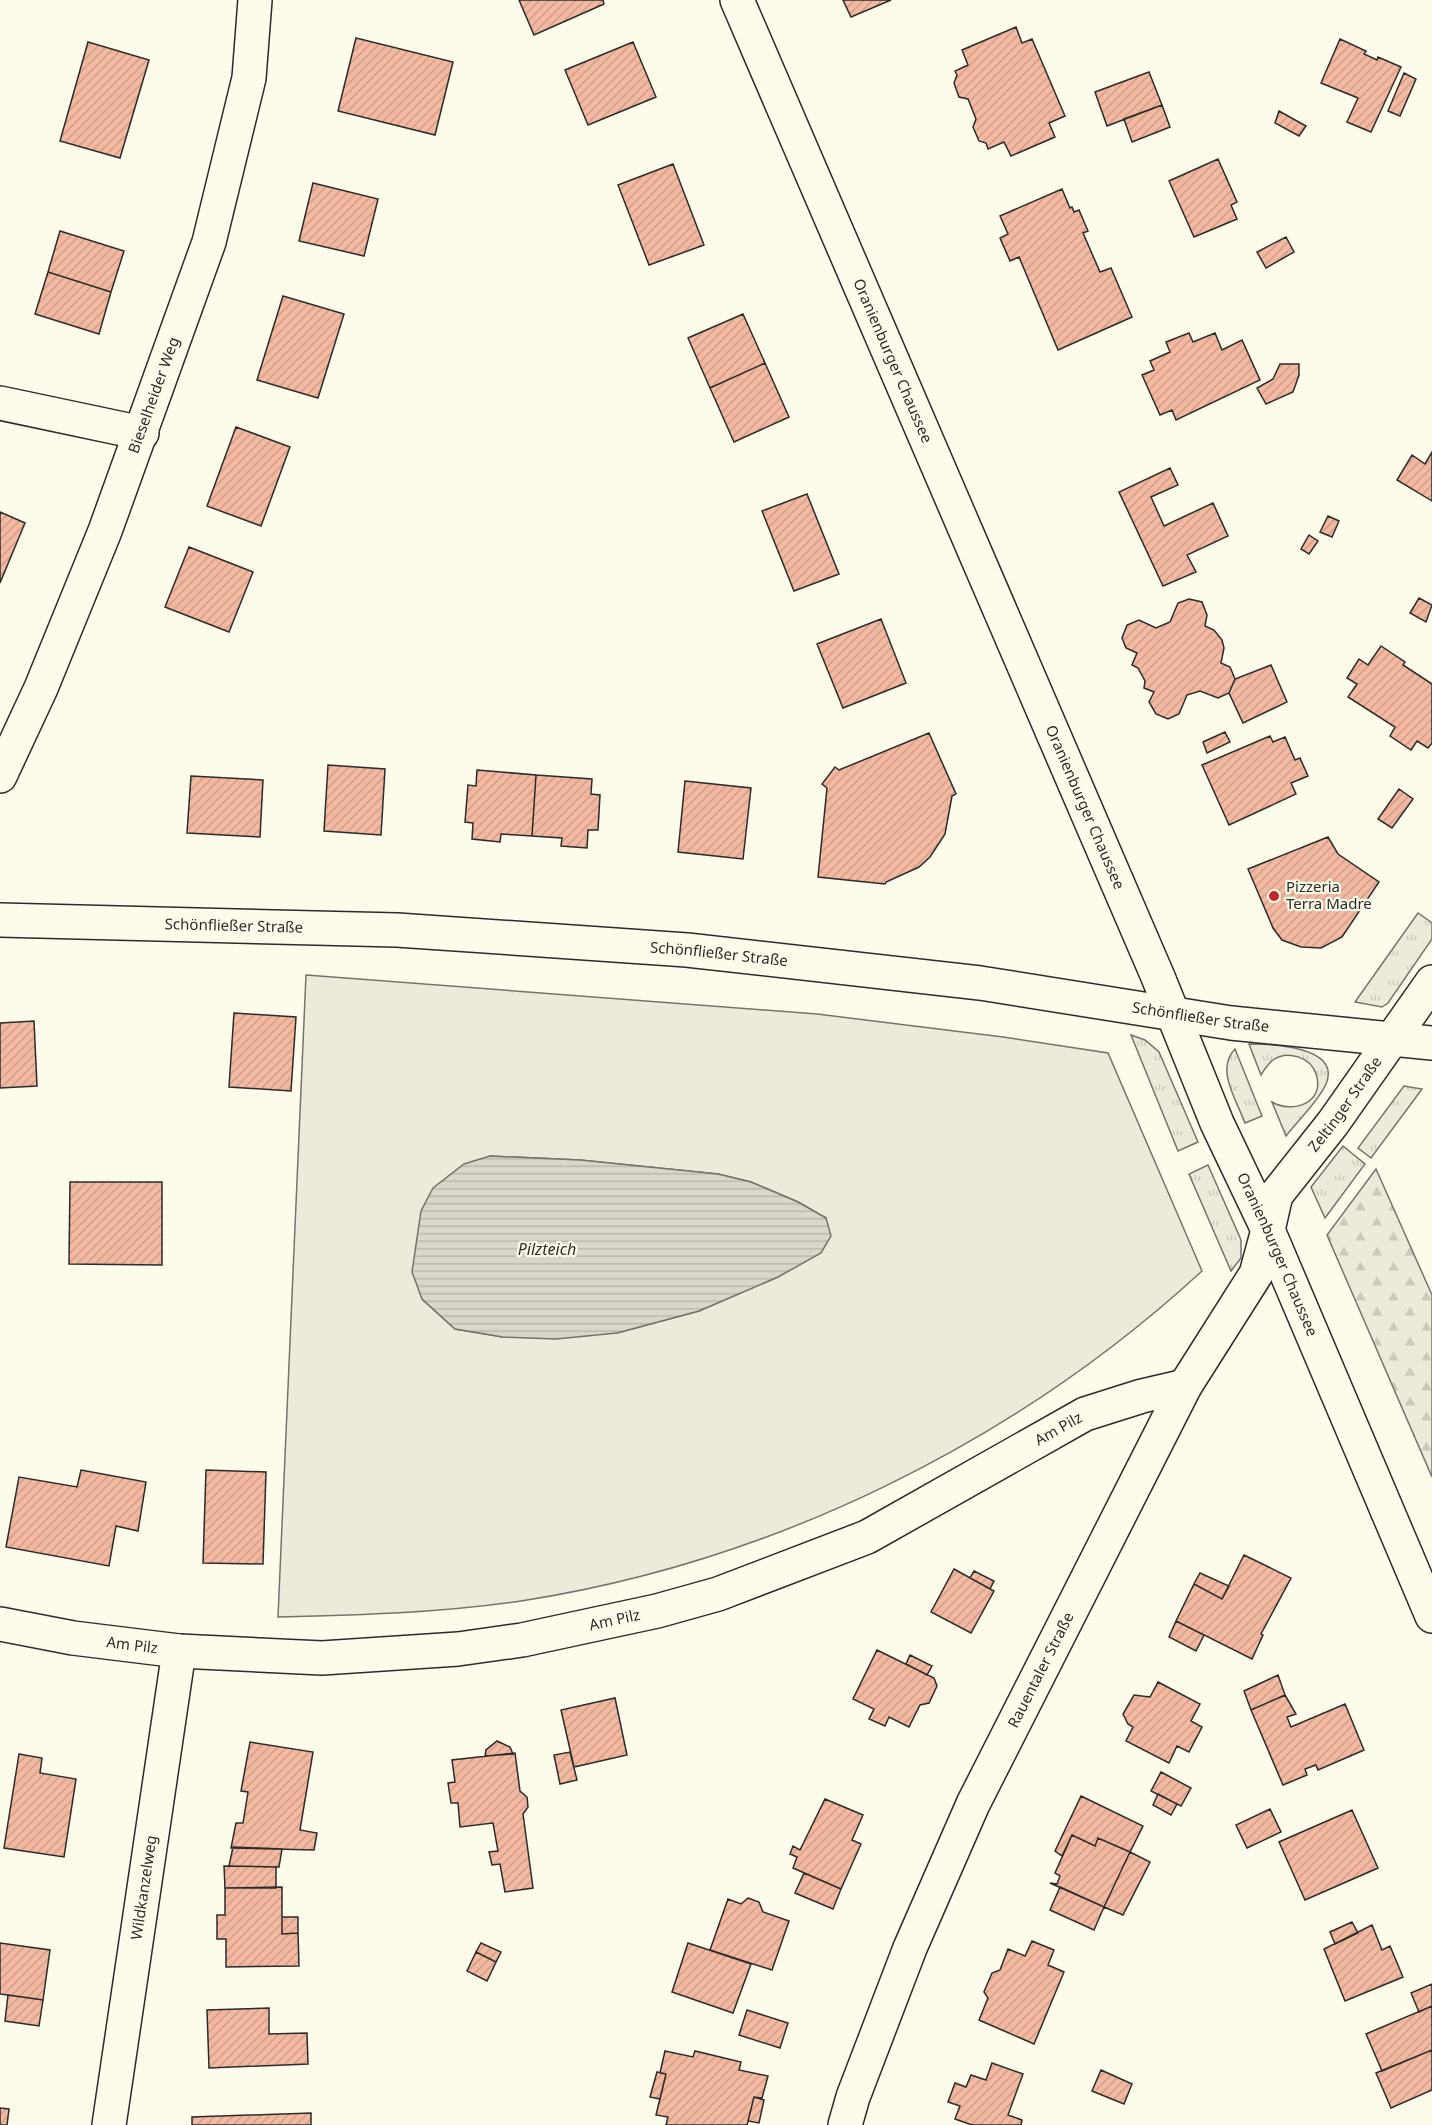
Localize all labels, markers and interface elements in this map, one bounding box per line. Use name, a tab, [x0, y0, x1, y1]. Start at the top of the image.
street label: Oranienburger Chaussee	[849, 275, 938, 446]
street label: Bieselheider Weg	[123, 334, 183, 456]
street label: Oranienburger Chaussee	[1042, 722, 1130, 892]
place label: Pizzeria Terra Madre	[1286, 876, 1372, 913]
marker: Pizzeria Terra Madre	[1267, 889, 1281, 903]
street label: Schönfließer Straße	[164, 913, 303, 937]
street label: Schönfließer Straße	[649, 936, 789, 970]
street label: Schönfließer Straße	[1131, 996, 1270, 1036]
street label: Zeltinger Straße	[1303, 1052, 1386, 1156]
street label: Oranienburger Chaussee	[1233, 1169, 1323, 1339]
water label: Pilzteich	[518, 1238, 576, 1260]
street label: Am Pilz	[1031, 1407, 1085, 1449]
street label: Am Pilz	[587, 1604, 642, 1634]
street label: Rauentaler Straße	[1002, 1608, 1078, 1731]
street label: Am Pilz	[106, 1631, 159, 1657]
street label: Wildkanzelweg	[125, 1834, 161, 1941]

